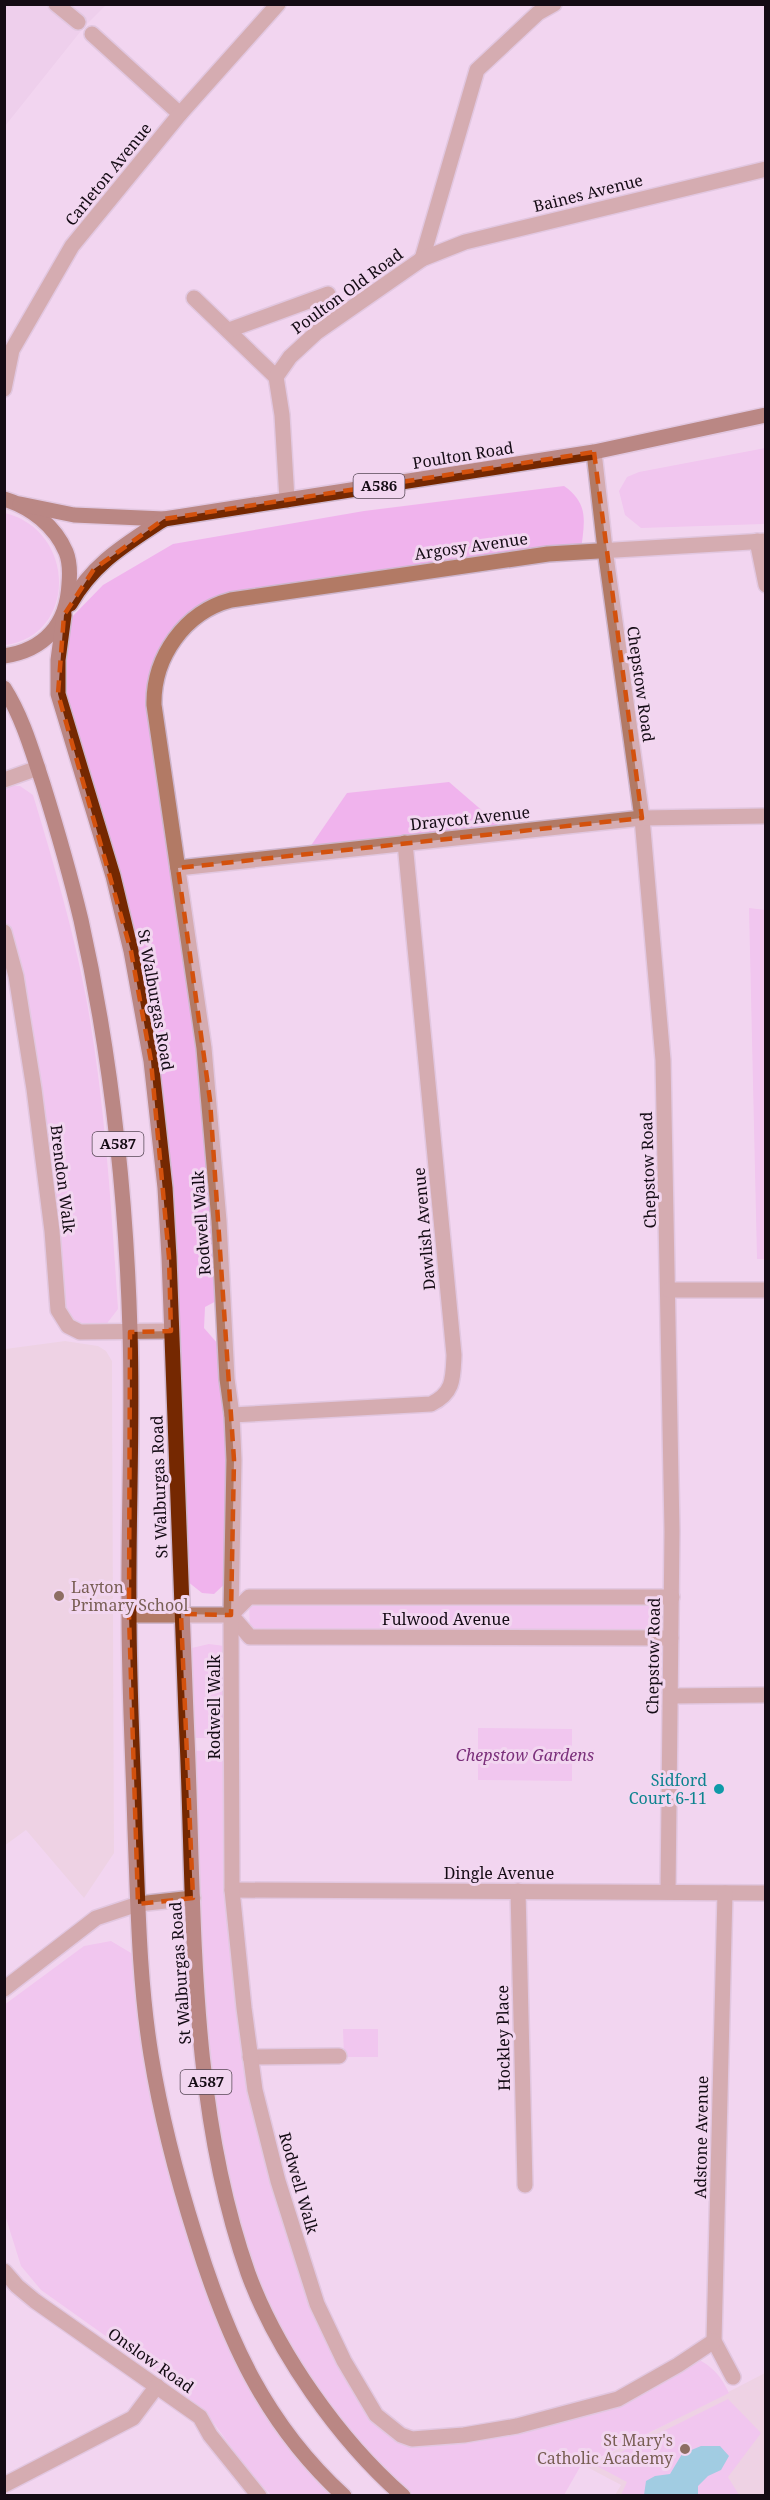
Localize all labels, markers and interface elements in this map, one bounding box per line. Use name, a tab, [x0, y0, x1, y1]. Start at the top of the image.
street label: Carleton Avenue	[60, 118, 156, 230]
street label: Baines Avenue	[531, 169, 645, 217]
street label: Poulton Old Road	[287, 243, 407, 339]
street label: Poulton Road	[411, 436, 515, 474]
road number: A586	[354, 474, 404, 498]
street label: Argosy Avenue	[413, 527, 529, 565]
street label: Chepstow Road	[622, 625, 660, 744]
street label: Draycot Avenue	[409, 801, 531, 835]
street label: St Walburgas Road	[133, 928, 179, 1073]
street label: Chepstow Road	[635, 1111, 661, 1229]
street label: Brendon Walk	[45, 1123, 81, 1235]
road number: A587	[92, 1132, 144, 1156]
street label: Dawlish Avenue	[408, 1167, 440, 1291]
street label: Rodwell Walk	[186, 1169, 216, 1276]
street label: St Walburgas Road	[146, 1415, 172, 1559]
place label: Layton Primary School	[71, 1576, 188, 1616]
marker: Layton Primary School	[52, 1589, 66, 1603]
street label: Chepstow Road	[641, 1597, 665, 1715]
street label: Fulwood Avenue	[382, 1608, 510, 1630]
street label: Rodwell Walk	[203, 1654, 225, 1759]
park label: Chepstow Gardens	[456, 1744, 594, 1766]
place label: Sidford Court 6-11	[629, 1769, 707, 1809]
marker: Sidford Court 6-11	[712, 1782, 726, 1796]
street label: Dingle Avenue	[444, 1862, 554, 1884]
street label: St Walburgas Road	[164, 1901, 196, 2045]
street label: Hockley Place	[491, 1985, 515, 2091]
road number: A587	[180, 2070, 232, 2094]
street label: Adstone Avenue	[689, 2075, 713, 2199]
street label: Rodwell Walk	[274, 2130, 324, 2237]
street label: Onslow Road	[104, 2322, 198, 2398]
place label: St Mary's Catholic Academy	[537, 2429, 674, 2469]
marker: St Mary's Catholic Academy	[678, 2442, 692, 2456]

